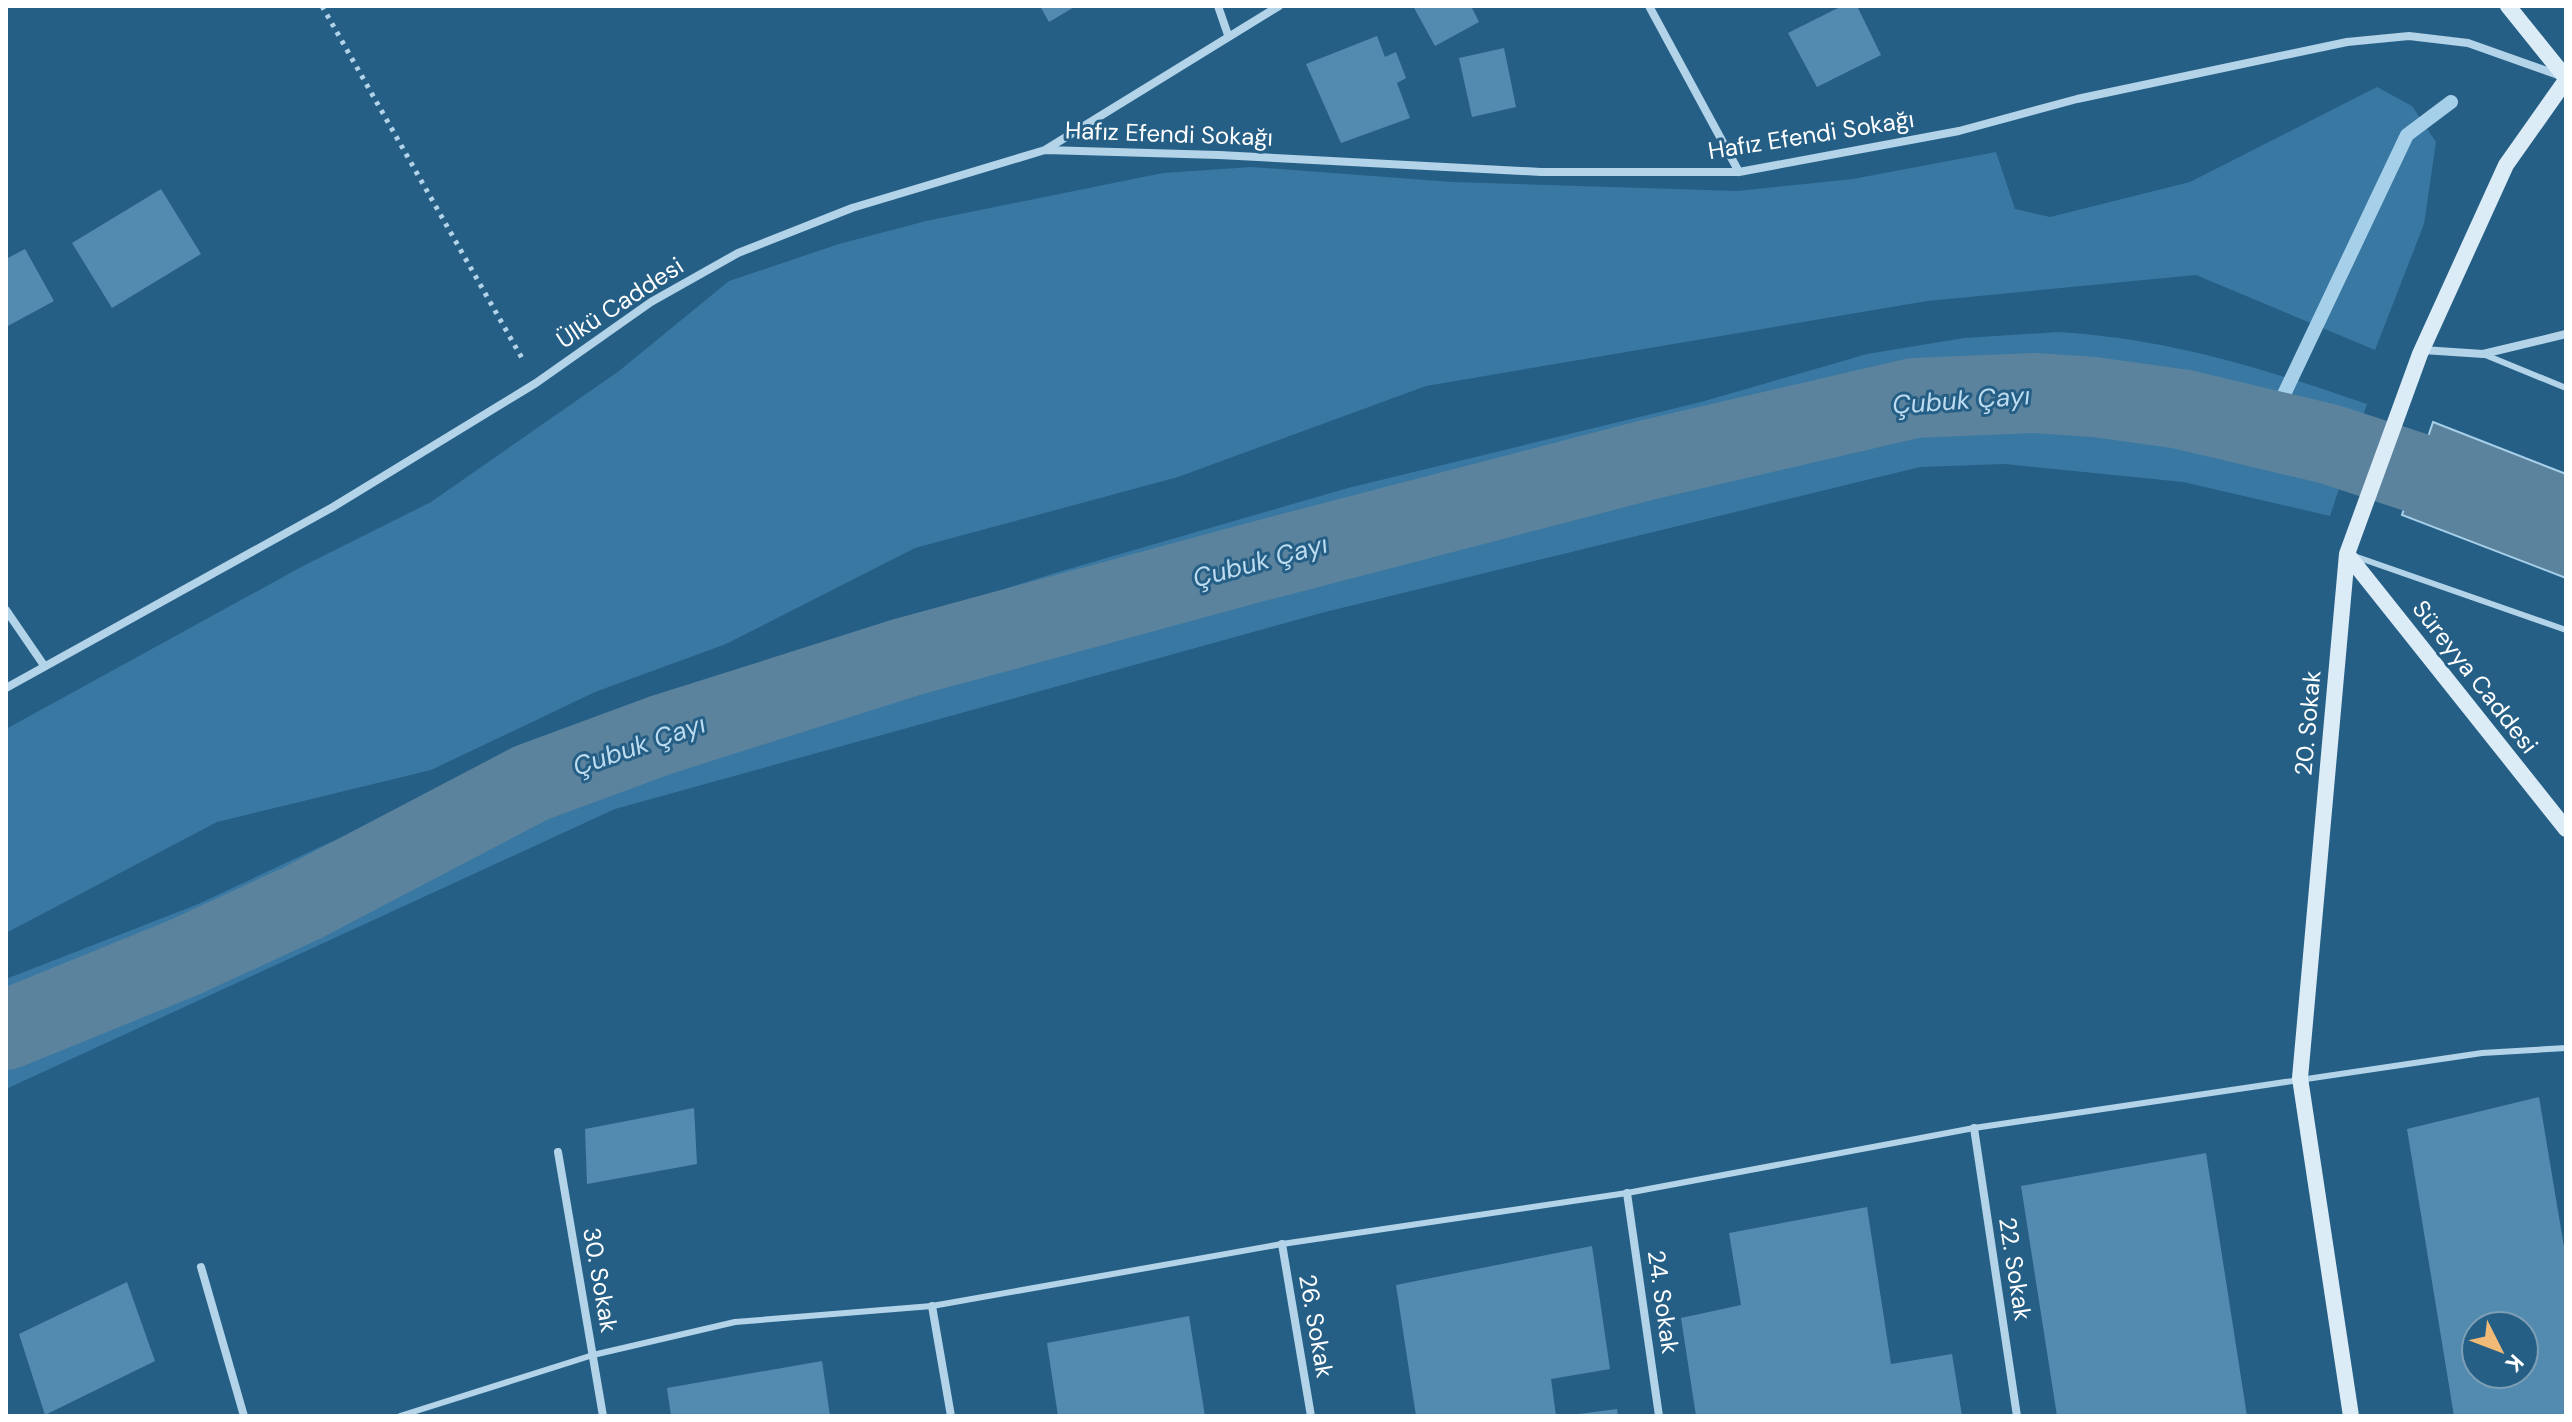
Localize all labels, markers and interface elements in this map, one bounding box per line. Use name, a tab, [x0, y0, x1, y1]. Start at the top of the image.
street label: Hafız Efendi Sokağı	[1706, 103, 1916, 166]
street label: Hafız Efendi Sokağı	[1064, 114, 1274, 153]
street label: Ülkü Caddesi	[550, 250, 689, 355]
water label: Çubuk Çayı	[1891, 378, 2031, 422]
water label: Çubuk Çayı	[1189, 527, 1331, 595]
street label: Süreyya Caddesi	[2406, 594, 2545, 760]
street label: 20. Sokak	[2287, 669, 2328, 777]
water label: Çubuk Çayı	[568, 706, 710, 784]
street label: 22. Sokak	[1992, 1215, 2039, 1323]
street label: 30. Sokak	[576, 1225, 625, 1335]
street label: 24. Sokak	[1641, 1248, 1686, 1356]
street label: 26. Sokak	[1292, 1272, 1341, 1380]
north arrow	[2460, 1310, 2540, 1390]
text: K	[2499, 1348, 2530, 1378]

